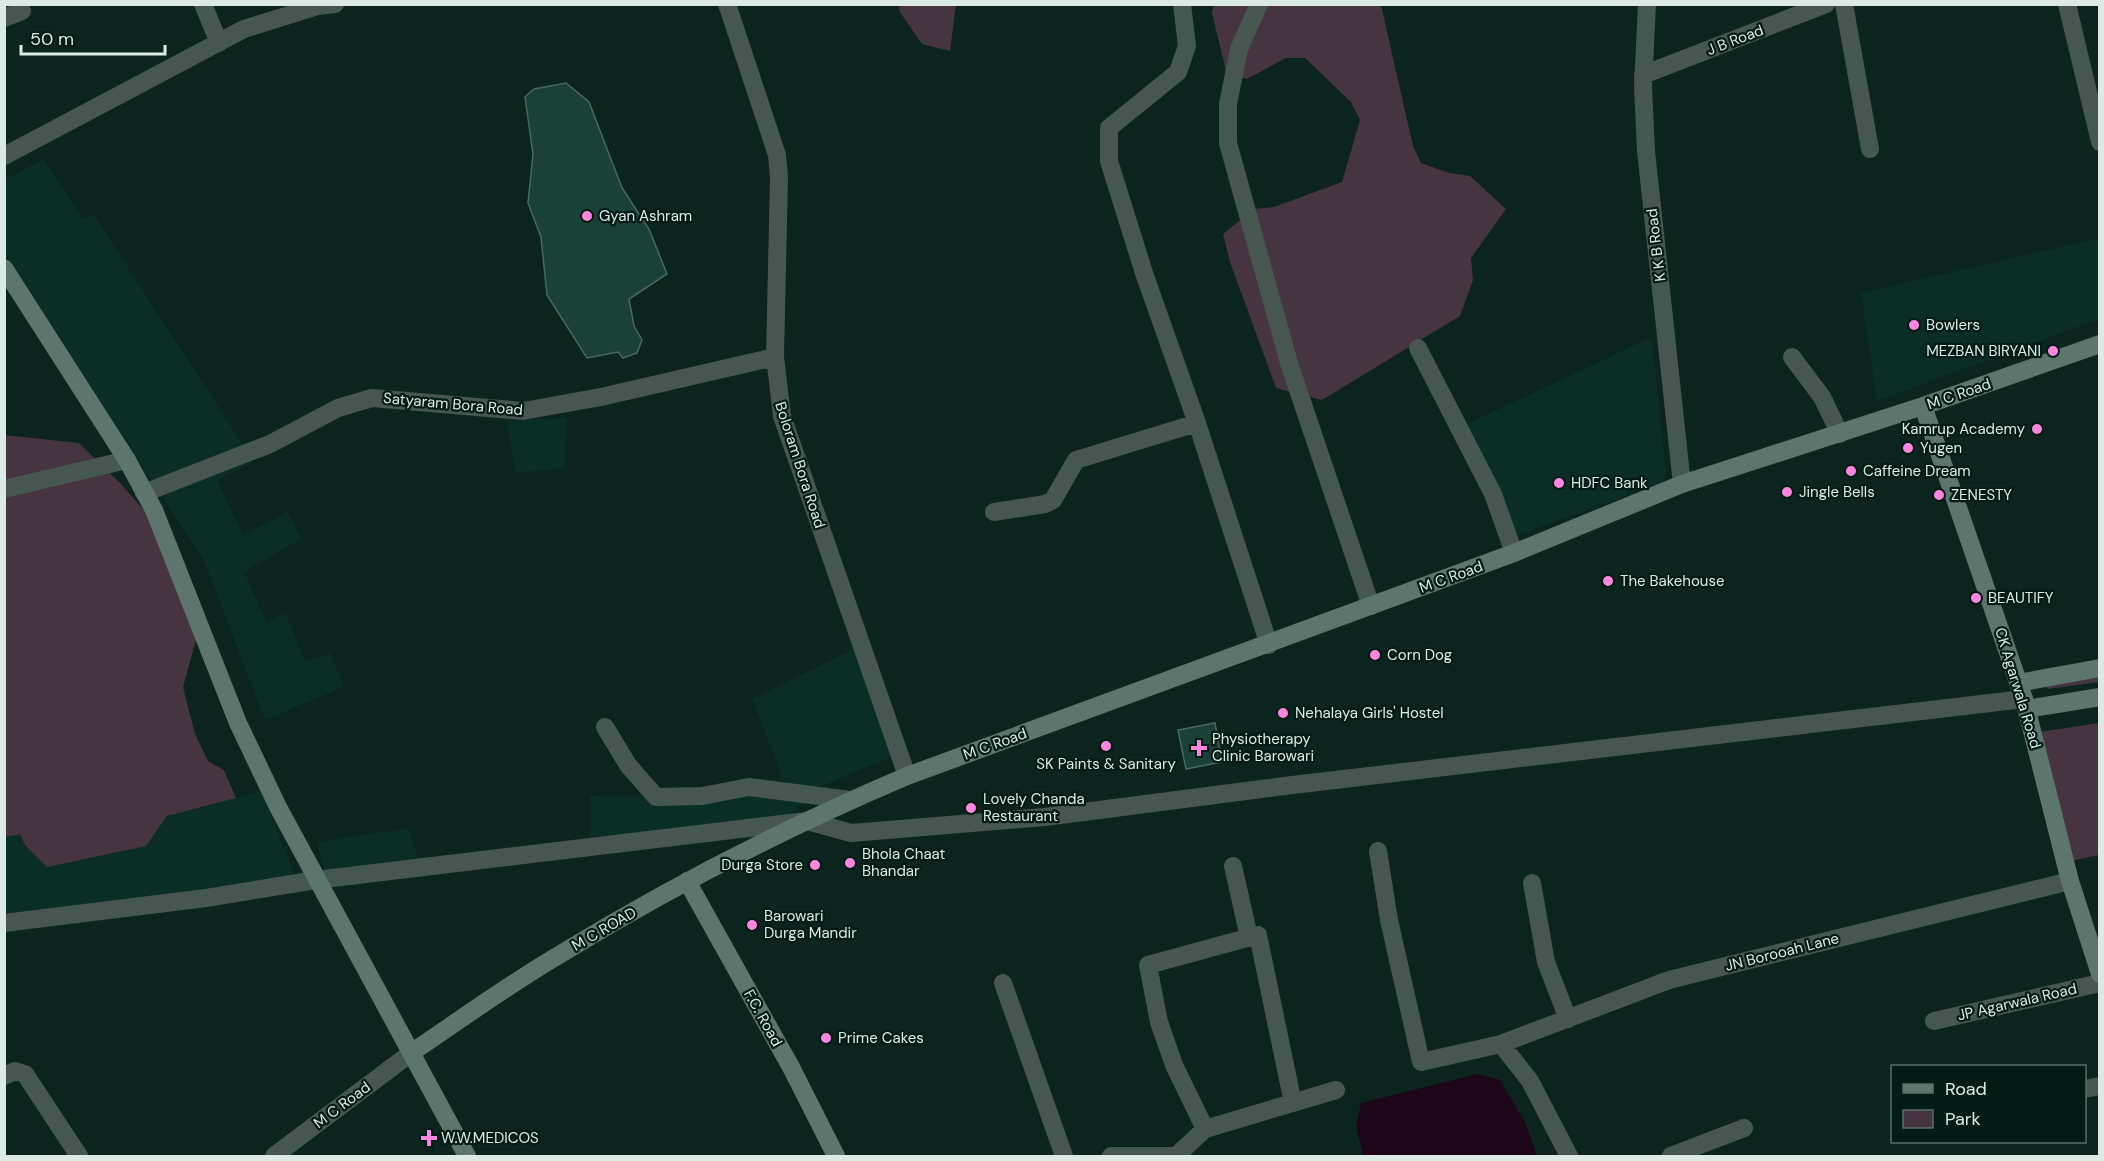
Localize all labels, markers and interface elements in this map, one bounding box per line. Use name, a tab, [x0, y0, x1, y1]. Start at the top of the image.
scale bar	[21, 18, 165, 56]
street label: J B Road	[1704, 20, 1766, 60]
text: 50 m	[30, 27, 74, 51]
place label: Gyan Ashram	[599, 206, 692, 226]
street label: K K B Road	[1642, 207, 1670, 283]
marker: Gyan Ashram	[580, 209, 594, 223]
place label: Bowlers	[1926, 315, 1980, 335]
marker: Bowlers	[1907, 318, 1921, 332]
place label: MEZBAN BIRYANI	[1926, 341, 2041, 361]
marker: MEZBAN BIRYANI	[2046, 344, 2060, 358]
street label: M C Road	[1924, 374, 1994, 414]
street label: Satyaram Bora Road	[382, 388, 524, 420]
street label: Boloram Bora Road	[770, 399, 830, 531]
place label: Kamrup Academy	[1902, 419, 2026, 439]
marker: Kamrup Academy	[2030, 422, 2044, 436]
place label: Yugen	[1920, 438, 1962, 458]
marker: Yugen	[1901, 441, 1915, 455]
place label: Caffeine Dream	[1863, 461, 1971, 481]
marker: Caffeine Dream	[1844, 464, 1858, 478]
place label: HDFC Bank	[1571, 473, 1648, 493]
marker: HDFC Bank	[1552, 476, 1566, 490]
place label: Jingle Bells	[1799, 482, 1875, 502]
marker: Jingle Bells	[1780, 485, 1794, 499]
place label: ZENESTY	[1951, 485, 2012, 505]
marker: ZENESTY	[1932, 488, 1946, 502]
street label: M C Road	[1416, 556, 1486, 598]
place label: The Bakehouse	[1620, 571, 1724, 591]
marker: The Bakehouse	[1601, 574, 1615, 588]
place label: BEAUTIFY	[1988, 588, 2054, 608]
marker: BEAUTIFY	[1969, 591, 1983, 605]
street label: CK Agarwala Road	[1990, 625, 2046, 751]
place label: Corn Dog	[1387, 645, 1452, 665]
marker: Corn Dog	[1368, 648, 1382, 662]
place label: Nehalaya Girls' Hostel	[1295, 703, 1444, 723]
marker: Nehalaya Girls' Hostel	[1276, 706, 1290, 720]
street label: M C Road	[960, 723, 1030, 765]
place label: Physiotherapy Clinic Barowari	[1212, 729, 1314, 766]
marker: SK Paints & Sanitary	[1099, 739, 1113, 753]
marker: Physiotherapy Clinic Barowari	[1190, 739, 1208, 757]
place label: SK Paints & Sanitary	[1036, 754, 1176, 774]
place label: Lovely Chanda Restaurant	[983, 789, 1085, 826]
marker: Lovely Chanda Restaurant	[964, 801, 978, 815]
place label: Bhola Chaat Bhandar	[862, 844, 946, 881]
place label: Durga Store	[721, 855, 803, 875]
marker: Bhola Chaat Bhandar	[843, 856, 857, 870]
marker: Durga Store	[808, 858, 822, 872]
street label: M C ROAD	[568, 902, 640, 956]
place label: Barowari Durga Mandir	[764, 906, 857, 943]
marker: Barowari Durga Mandir	[745, 918, 759, 932]
street label: JN Borooah Lane	[1723, 928, 1841, 976]
street label: JP Agarwala Road	[1955, 979, 2079, 1025]
street label: F.C. Road	[739, 986, 787, 1050]
place label: Prime Cakes	[838, 1028, 924, 1048]
marker: Prime Cakes	[819, 1031, 833, 1045]
legend	[1891, 1065, 2086, 1143]
street label: M C Road	[310, 1077, 374, 1133]
text: Road	[1945, 1077, 1987, 1101]
text: Park	[1945, 1107, 1981, 1131]
place label: W.W.MEDICOS	[441, 1128, 539, 1148]
marker: W.W.MEDICOS	[422, 1131, 436, 1145]

